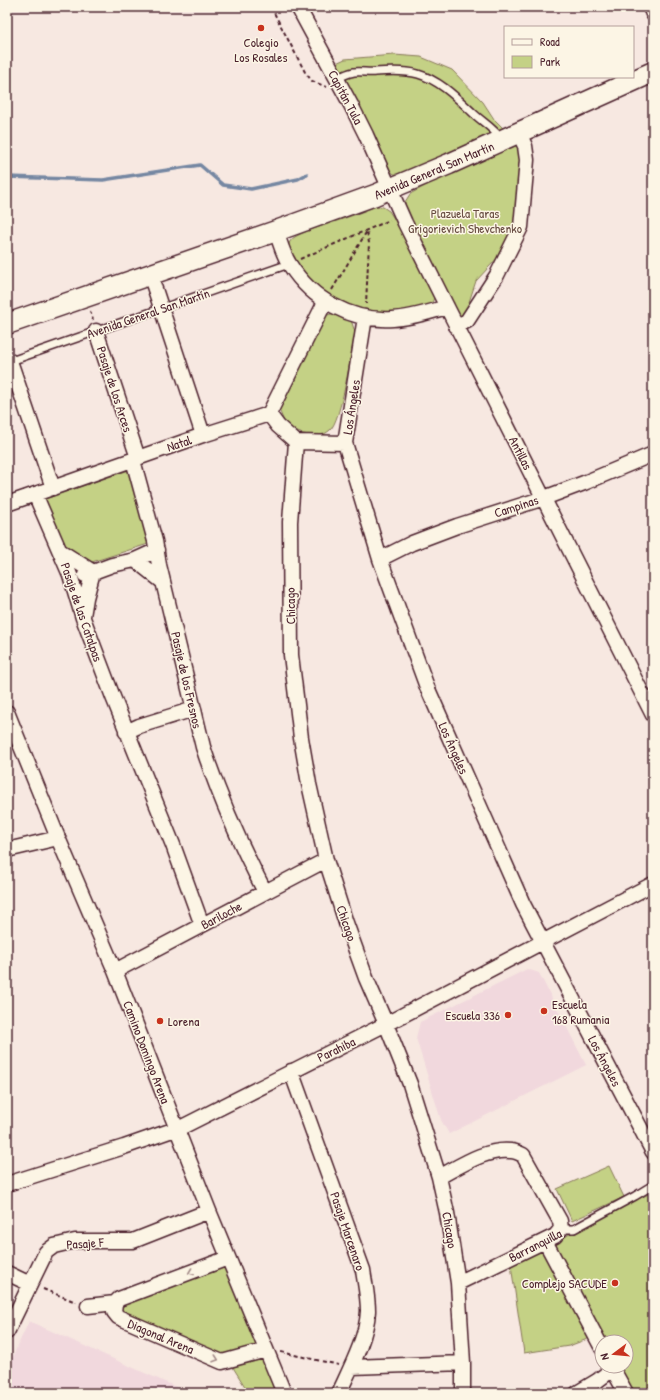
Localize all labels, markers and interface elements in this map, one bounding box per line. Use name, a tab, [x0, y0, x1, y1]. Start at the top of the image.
marker: Colegio Los Rosales	[256, 23, 266, 33]
legend	[504, 26, 634, 78]
place label: Colegio Los Rosales	[235, 33, 287, 66]
text: Road	[540, 33, 560, 50]
text: Park	[540, 53, 560, 70]
street label: Capitán Tula	[324, 67, 368, 127]
street label: Avenida General San Martín	[371, 137, 497, 203]
park label: Plazuela Taras Grigorievich Shevchenko	[408, 204, 522, 237]
street label: Avenida General San Martín	[84, 284, 212, 342]
street label: Pasaje de los Arces	[93, 344, 137, 434]
street label: Los Ángeles	[338, 378, 364, 436]
street label: Natal	[164, 430, 194, 456]
street label: Antillas	[505, 433, 537, 473]
street label: Campinas	[492, 490, 540, 522]
street label: Pasaje de las Catalpas	[57, 560, 107, 664]
street label: Chicago	[281, 588, 299, 624]
street label: Pasaje de los Fresnos	[167, 630, 207, 730]
street label: Los Ángeles	[435, 719, 473, 777]
street label: Bariloche	[197, 897, 245, 933]
street label: Chicago	[333, 903, 361, 943]
place label: Escuela 168 Rumania	[552, 995, 609, 1028]
street label: Camino Domingo Arena	[119, 998, 175, 1106]
place label: Escuela 336	[445, 1006, 500, 1024]
marker: Escuela 168 Rumania	[539, 1006, 549, 1016]
marker: Escuela 336	[503, 1010, 513, 1020]
place label: Lorena	[168, 1012, 199, 1030]
marker: Lorena	[155, 1016, 165, 1026]
street label: Parahiba	[314, 1032, 358, 1066]
street label: Los Ángeles	[584, 1033, 626, 1089]
street label: Pasaje Marcenaro	[326, 1189, 370, 1273]
street label: Chicago	[438, 1210, 462, 1250]
street label: Barranquilla	[505, 1224, 565, 1266]
street label: Pasaje F	[66, 1233, 105, 1253]
one-way arrow	[188, 1268, 195, 1276]
place label: Complejo SACUDE	[522, 1274, 607, 1292]
marker: Complejo SACUDE	[610, 1278, 620, 1288]
street label: Diagonal Arena	[125, 1314, 197, 1358]
north arrow	[594, 1334, 634, 1374]
text: N	[597, 1352, 612, 1362]
one-way arrow	[213, 1355, 220, 1363]

